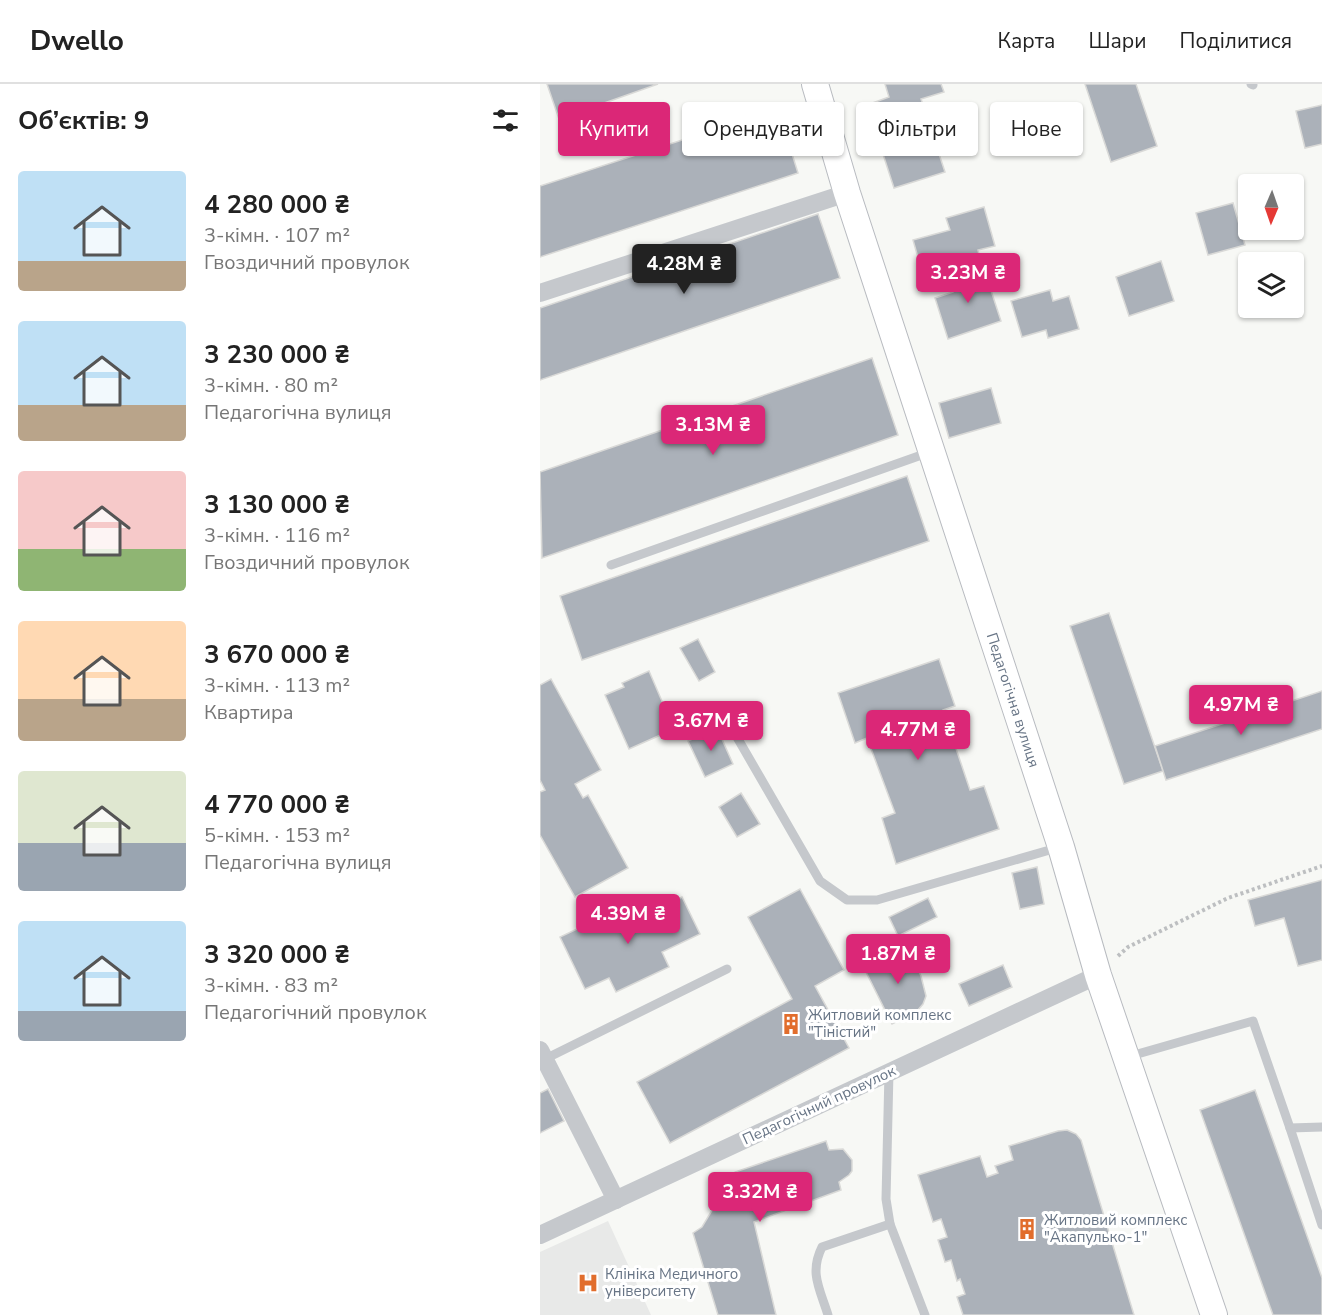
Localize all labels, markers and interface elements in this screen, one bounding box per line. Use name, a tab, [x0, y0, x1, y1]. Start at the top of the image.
text: Dwello	[30, 22, 124, 60]
text: Карта	[998, 27, 1055, 55]
text: Шари	[1088, 27, 1147, 55]
text: Поділитися	[1180, 27, 1292, 55]
chip: Купити	[558, 102, 670, 156]
chip: Орендувати	[682, 102, 844, 156]
chip: Фільтри	[856, 102, 978, 156]
chip: Нове	[990, 102, 1083, 156]
text: Об’єктів: 9	[18, 103, 149, 138]
icon: filters	[489, 104, 522, 137]
north arrow	[1238, 174, 1304, 240]
map controls	[1238, 174, 1304, 318]
text: 4 280 000 ₴	[204, 187, 350, 222]
icon: home	[66, 195, 138, 267]
text: 3-кімн. · 107 m²	[204, 222, 350, 249]
pin: 4.28M ₴	[629, 244, 739, 295]
text: Гвоздичний провулок	[204, 249, 409, 276]
text: 4.28M ₴	[646, 250, 722, 277]
button: layers	[1238, 252, 1304, 318]
pin: 3.23M ₴	[913, 253, 1023, 304]
text: 3.23M ₴	[930, 259, 1006, 286]
text: 3 230 000 ₴	[204, 337, 350, 372]
icon: home	[66, 345, 138, 417]
text: 3-кімн. · 80 m²	[204, 372, 338, 399]
text: Педагогічна вулиця	[204, 399, 392, 426]
pin: 3.13M ₴	[658, 405, 768, 456]
text: 3.13M ₴	[675, 411, 751, 438]
text: 3 130 000 ₴	[204, 487, 350, 522]
icon: home	[66, 495, 138, 567]
text: 3-кімн. · 116 m²	[204, 522, 350, 549]
text: Гвоздичний провулок	[204, 549, 409, 576]
street label: Педагогічна вулиця	[982, 630, 1044, 770]
text: 3 670 000 ₴	[204, 637, 350, 672]
icon: home	[66, 645, 138, 717]
text: 3-кімн. · 113 m²	[204, 672, 350, 699]
pin: 4.97M ₴	[1186, 685, 1296, 736]
text: 4.97M ₴	[1203, 691, 1279, 718]
text: Квартира	[204, 699, 294, 726]
pin: 3.67M ₴	[656, 701, 766, 752]
text: 3.67M ₴	[673, 707, 749, 734]
pin: 4.77M ₴	[863, 710, 973, 761]
text: 4.77M ₴	[880, 716, 956, 743]
text: 4 770 000 ₴	[204, 787, 350, 822]
icon: home	[66, 795, 138, 867]
text: 5-кімн. · 153 m²	[204, 822, 350, 849]
text: Педагогічна вулиця	[204, 849, 392, 876]
pin: 4.39M ₴	[573, 894, 683, 945]
text: 4.39M ₴	[590, 900, 666, 927]
pin: 1.87M ₴	[843, 934, 953, 985]
text: 3 320 000 ₴	[204, 937, 350, 972]
text: 1.87M ₴	[860, 940, 936, 967]
icon: home	[66, 945, 138, 1017]
text: 3-кімн. · 83 m²	[204, 972, 338, 999]
text: Педагогічний провулок	[204, 999, 426, 1026]
place label: Житловий комплекс "Тіністий"	[808, 1005, 951, 1042]
building icon: Житловий комплекс "Тіністий"	[779, 1012, 803, 1036]
street label: Педагогічний провулок	[739, 1061, 899, 1149]
pin: 3.32M ₴	[705, 1172, 815, 1223]
text: 3.32M ₴	[722, 1178, 798, 1205]
place label: Житловий комплекс "Акапулько-1"	[1044, 1210, 1187, 1247]
building icon: Житловий комплекс "Акапулько-1"	[1015, 1217, 1039, 1241]
place label: Клініка Медичного університету	[605, 1264, 738, 1301]
hospital icon: Клініка Медичного університету	[576, 1271, 600, 1295]

